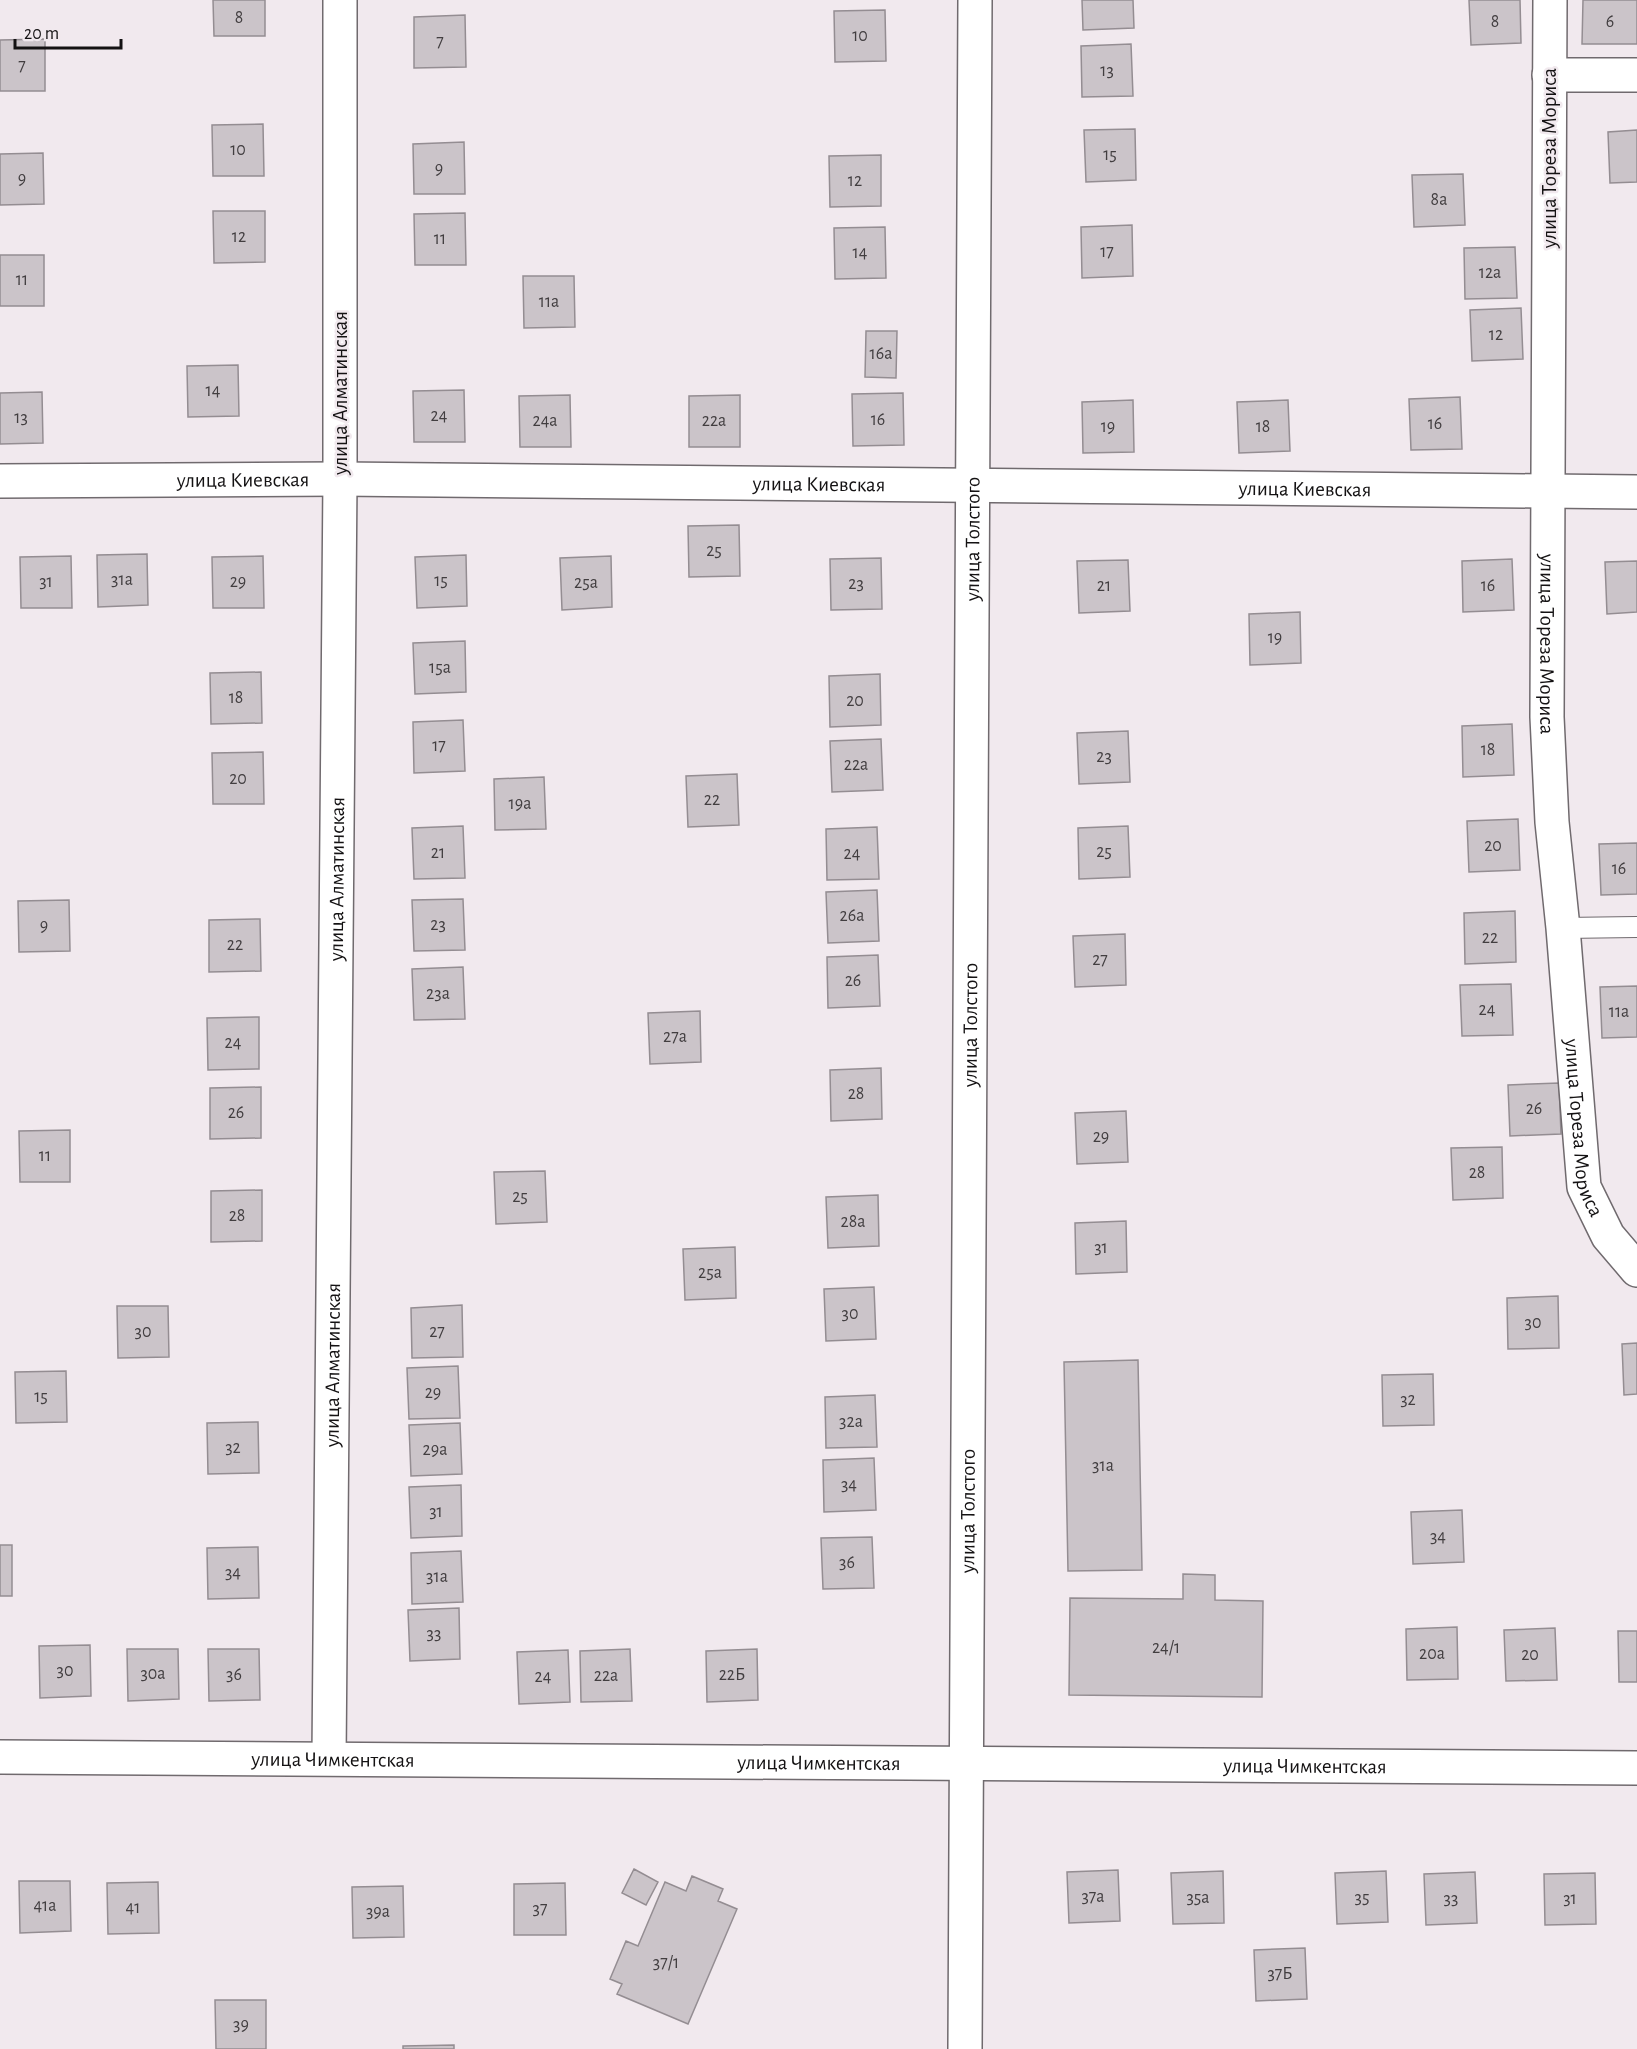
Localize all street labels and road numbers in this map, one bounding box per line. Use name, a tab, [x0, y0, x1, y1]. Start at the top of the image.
street label: улица Тореза Мориса	[1539, 67, 1560, 249]
street label: улица Алматинская	[330, 311, 351, 476]
street label: улица Киевская	[176, 469, 309, 490]
street label: улица Киевская	[751, 473, 885, 495]
street label: улица Толстого	[962, 477, 983, 602]
street label: улица Киевская	[1237, 477, 1371, 500]
street label: улица Тореза Мориса	[1536, 553, 1558, 735]
street label: улица Алматинская	[325, 797, 348, 962]
street label: улица Толстого	[959, 963, 981, 1088]
street label: улица Тореза Мориса	[1561, 1037, 1608, 1220]
street label: улица Алматинская	[321, 1283, 344, 1448]
street label: улица Толстого	[957, 1449, 978, 1574]
street label: улица Чимкентская	[250, 1748, 415, 1770]
street label: улица Чимкентская	[736, 1751, 901, 1774]
street label: улица Чимкентская	[1222, 1755, 1387, 1777]

